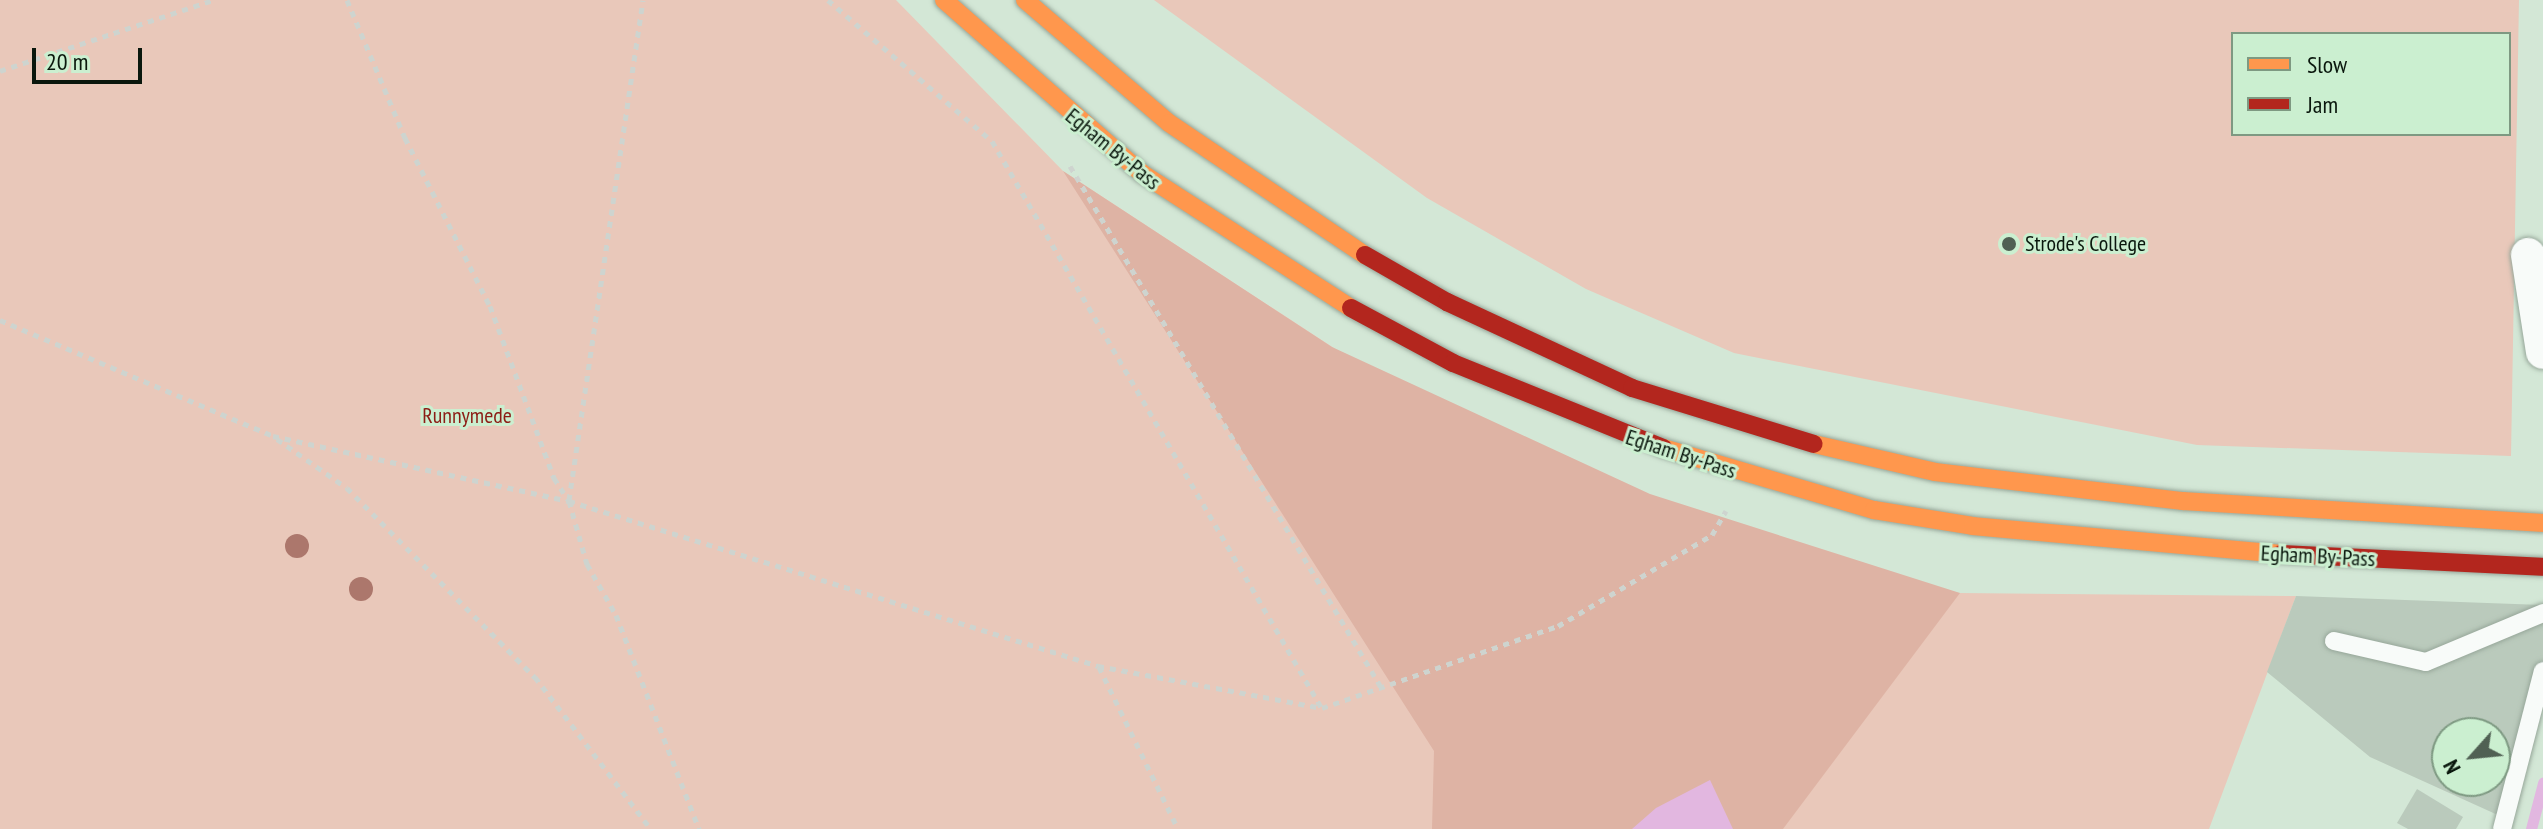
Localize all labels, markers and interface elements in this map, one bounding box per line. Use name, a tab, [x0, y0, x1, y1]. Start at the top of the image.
scale bar	[36, 32, 146, 82]
legend	[2231, 32, 2511, 136]
text: 20 m	[46, 46, 88, 77]
text: Slow	[2307, 49, 2347, 80]
text: Jam	[2307, 89, 2338, 120]
street label: Egham By-Pass	[1060, 103, 1166, 195]
place label: Strode's College	[2025, 231, 2146, 257]
marker: Strode's College	[2000, 235, 2018, 253]
park label: Runnymede	[422, 403, 512, 429]
street label: Egham By-Pass	[1622, 424, 1740, 484]
street label: Egham By-Pass	[2260, 540, 2376, 572]
north arrow	[2431, 717, 2511, 797]
text: N	[2436, 755, 2467, 779]

